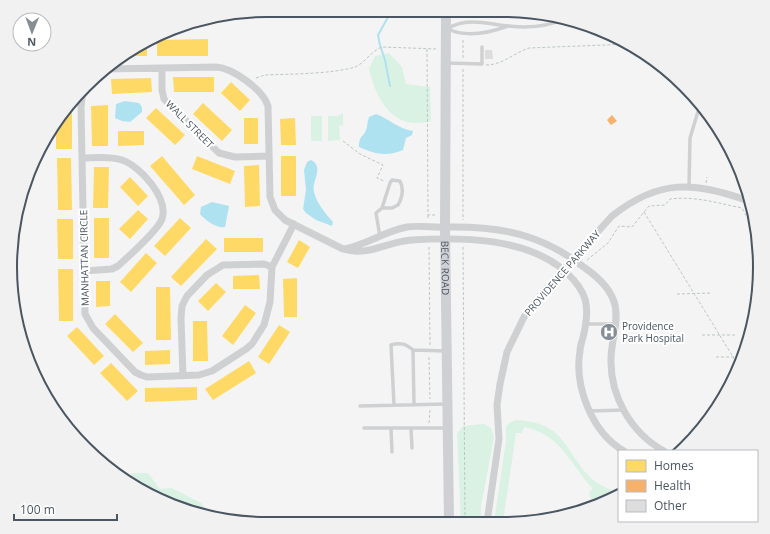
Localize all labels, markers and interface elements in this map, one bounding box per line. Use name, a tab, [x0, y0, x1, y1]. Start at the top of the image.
north arrow	[12, 12, 52, 52]
text: N	[27, 35, 36, 50]
street label: WALL STREET	[163, 97, 217, 151]
street label: MANHATTAN CIRCLE	[76, 210, 92, 306]
street label: PROVIDENCE PARKWAY	[521, 227, 603, 319]
street label: BECK ROAD	[438, 241, 453, 295]
place label: Providence Park Hospital	[622, 319, 684, 345]
hospital icon: Providence Park Hospital	[599, 322, 619, 342]
legend	[618, 450, 758, 522]
text: Homes	[654, 457, 694, 474]
text: Health	[654, 477, 691, 494]
scale bar	[14, 496, 117, 522]
text: Other	[654, 497, 687, 514]
text: 100 m	[20, 501, 55, 518]

